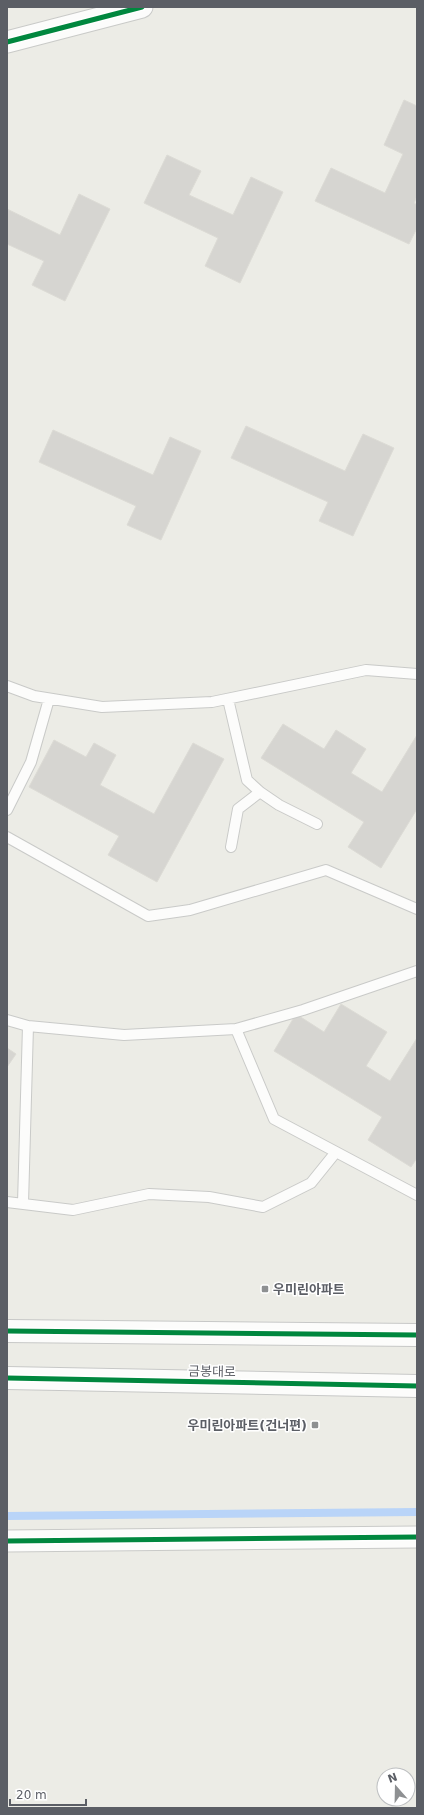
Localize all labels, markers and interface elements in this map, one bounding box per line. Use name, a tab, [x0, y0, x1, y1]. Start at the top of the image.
place label: 우미린아파트	[273, 1282, 345, 1297]
marker: 우미린아파트	[260, 1284, 270, 1294]
street label: 금봉대로	[188, 1364, 236, 1379]
place label: 우미린아파트(건너편)	[187, 1418, 307, 1433]
marker: 우미린아파트(건너편)	[310, 1420, 320, 1430]
north arrow	[376, 1767, 416, 1807]
text: N	[386, 1770, 399, 1786]
scale bar	[10, 1781, 86, 1807]
text: 20 m	[16, 1788, 47, 1802]

